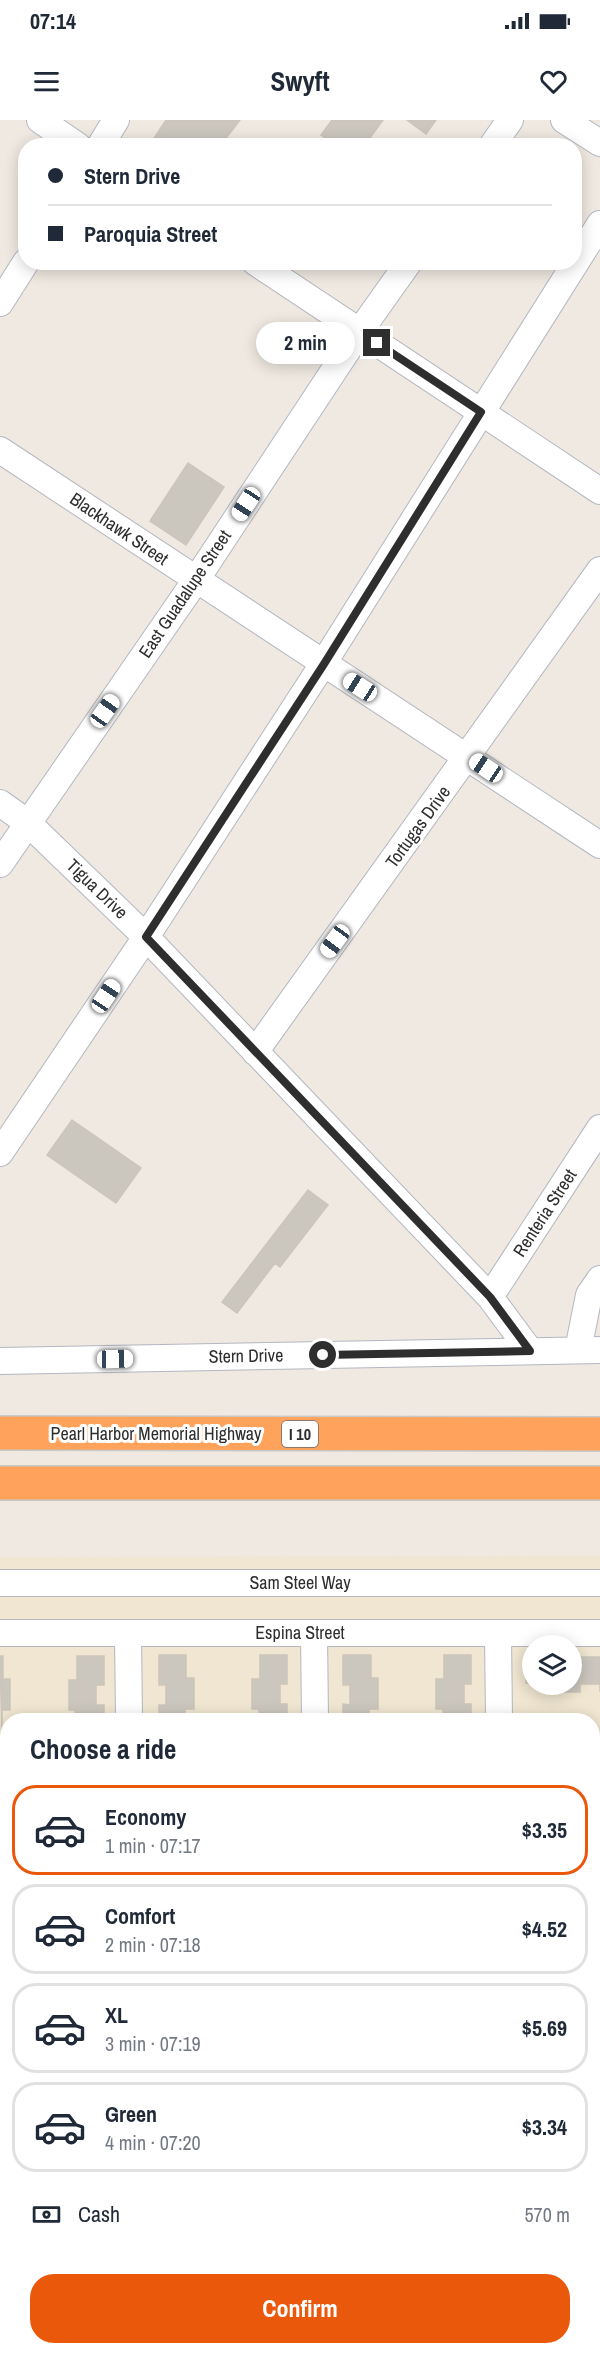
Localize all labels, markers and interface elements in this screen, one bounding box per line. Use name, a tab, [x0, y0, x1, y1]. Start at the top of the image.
text: 07:14	[30, 6, 76, 36]
text: Swyft	[270, 63, 330, 99]
icon: menu	[30, 65, 63, 98]
icon: heart	[537, 65, 570, 98]
text: Stern Drive	[84, 161, 180, 191]
text: Paroquia Street	[84, 219, 217, 249]
callout: 2 min	[257, 322, 356, 364]
text: 2 min	[284, 329, 327, 356]
route end	[363, 329, 390, 356]
car	[229, 484, 263, 524]
street label: Blackhawk Street	[65, 486, 174, 571]
street label: East Guadalupe Street	[132, 525, 237, 663]
car	[340, 670, 380, 704]
car	[87, 691, 123, 731]
car	[466, 750, 506, 786]
street label: Tortugas Drive	[379, 781, 456, 873]
street label: Tigua Drive	[61, 853, 134, 924]
car	[317, 921, 353, 961]
car	[88, 976, 124, 1016]
street label: Renteria Street	[507, 1164, 582, 1262]
route start	[309, 1341, 336, 1368]
street label: Stern Drive	[208, 1342, 284, 1369]
car	[97, 1350, 133, 1368]
street label: Pearl Harbor Memorial Highway	[51, 1421, 262, 1446]
road number: I 10	[282, 1421, 318, 1447]
street label: Sam Steel Way	[249, 1570, 351, 1595]
street label: Espina Street	[255, 1620, 345, 1645]
map controls	[522, 1635, 582, 1695]
button: layers	[522, 1635, 582, 1695]
text: Choose a ride	[30, 1731, 176, 1767]
text: Economy	[105, 1802, 186, 1832]
icon: car	[33, 1803, 87, 1857]
text: $3.35	[522, 1815, 567, 1845]
text: 1 min · 07:17	[105, 1832, 201, 1859]
text: Comfort	[105, 1901, 175, 1931]
icon: car	[33, 1902, 87, 1956]
text: $4.52	[522, 1914, 567, 1944]
text: 2 min · 07:18	[105, 1931, 201, 1958]
text: XL	[105, 2000, 128, 2030]
icon: car	[33, 2001, 87, 2055]
text: $5.69	[522, 2013, 567, 2043]
text: 3 min · 07:19	[105, 2030, 201, 2057]
text: Green	[105, 2099, 157, 2129]
icon: car	[33, 2100, 87, 2154]
text: $3.34	[522, 2112, 567, 2142]
text: 4 min · 07:20	[105, 2129, 201, 2156]
icon: cash	[30, 2198, 63, 2231]
text: Cash	[78, 2199, 120, 2229]
text: 570 m	[524, 2201, 570, 2228]
button: Confirm	[30, 2274, 570, 2343]

